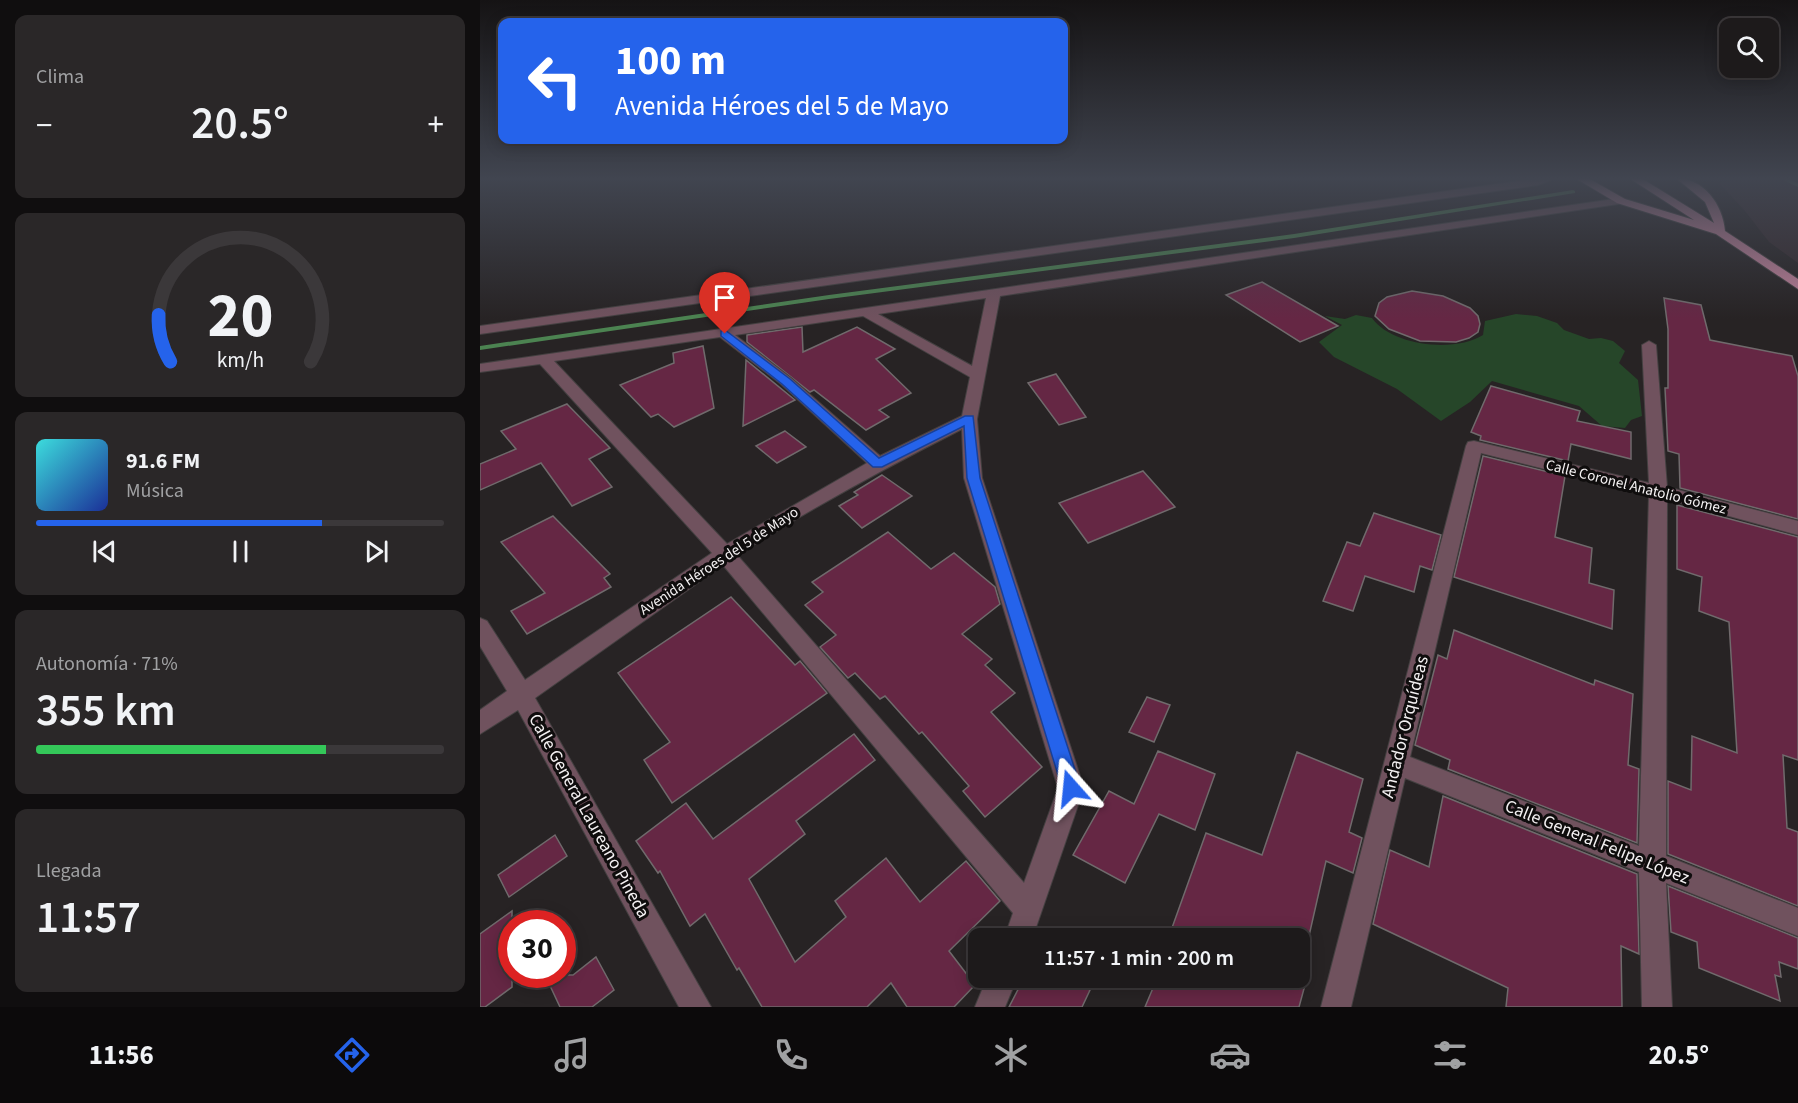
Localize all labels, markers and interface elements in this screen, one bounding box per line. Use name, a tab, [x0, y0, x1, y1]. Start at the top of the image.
map controls	[1719, 18, 1779, 78]
button: search	[1719, 18, 1779, 78]
text: 100 m	[615, 31, 726, 91]
icon: left	[516, 42, 594, 120]
text: Clima	[36, 63, 84, 91]
text: Avenida Héroes del 5 de Mayo	[615, 87, 949, 126]
text: 20.5°	[191, 92, 289, 156]
text: −	[36, 102, 52, 149]
text: +	[428, 102, 444, 149]
text: 20	[207, 272, 273, 361]
pin	[699, 272, 750, 334]
icon: arrive	[708, 281, 741, 314]
text: km/h	[216, 346, 264, 377]
text: 91.6 FM	[126, 445, 200, 477]
street label: Calle Coronel Anatolio Gómez	[1543, 454, 1729, 520]
text: Música	[126, 477, 184, 505]
street label: Avenida Héroes del 5 de Mayo	[635, 502, 803, 620]
icon: previous	[88, 535, 121, 568]
icon: pause	[224, 535, 257, 568]
icon: next	[360, 535, 393, 568]
text: Autonomía · 71%	[36, 650, 178, 678]
street label: Andador Orquídeas	[1375, 653, 1435, 801]
text: 355 km	[36, 679, 176, 743]
street label: Calle General Laureano Pineda	[522, 709, 656, 923]
position arrow	[1039, 756, 1103, 820]
street label: Calle General Felipe López	[1501, 794, 1693, 891]
text: Llegada	[36, 857, 102, 885]
text: 11:57	[36, 886, 141, 950]
speed limit sign: 30	[498, 910, 576, 988]
text: 11:57 · 1 min · 200 m	[1044, 942, 1234, 974]
icon: directions	[331, 1034, 373, 1076]
icon: music	[551, 1034, 593, 1076]
icon: phone	[770, 1034, 812, 1076]
icon: climate	[990, 1034, 1032, 1076]
icon: car	[1209, 1034, 1251, 1076]
icon: filters	[1429, 1034, 1471, 1076]
text: 11:56	[89, 1036, 154, 1075]
text: 20.5°	[1648, 1036, 1709, 1075]

